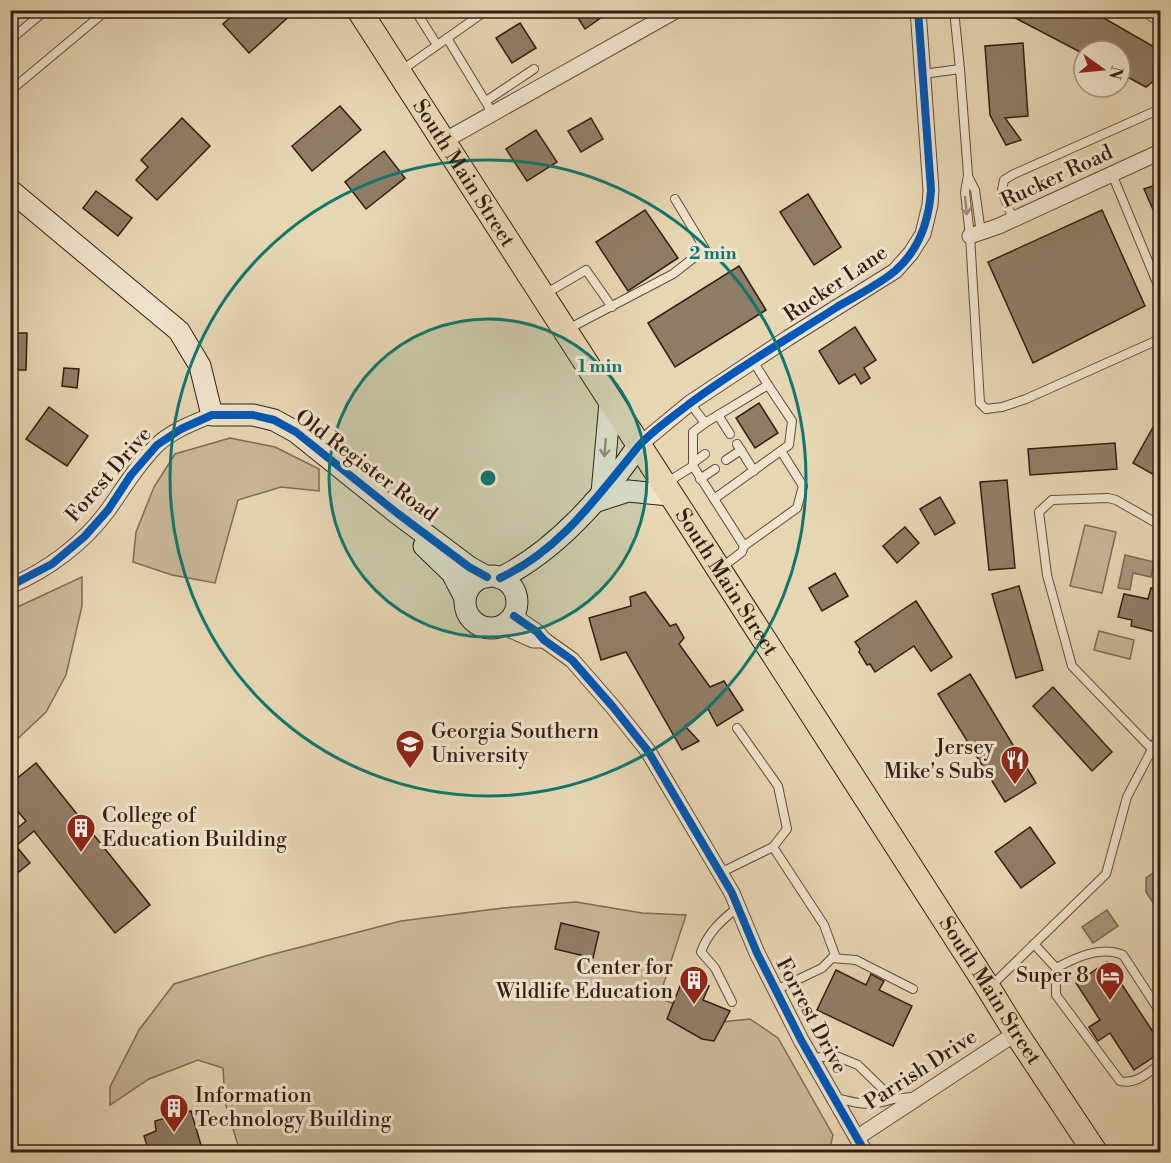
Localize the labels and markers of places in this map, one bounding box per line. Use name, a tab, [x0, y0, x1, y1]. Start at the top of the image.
centre of rings	[478, 468, 498, 488]
place label: Georgia Southern University	[431, 719, 600, 769]
school or university icon: Georgia Southern University	[394, 728, 426, 770]
place label: Jersey Mike's Subs	[884, 735, 995, 785]
restaurant icon: Jersey Mike's Subs	[999, 744, 1031, 786]
place label: College of Education Building	[102, 803, 287, 853]
building icon: College of Education Building	[65, 812, 97, 854]
place label: Center for Wildlife Education	[495, 955, 673, 1005]
hotel icon: Super 8	[1094, 960, 1126, 1002]
place label: Super 8	[1016, 963, 1089, 989]
building icon: Center for Wildlife Education	[678, 964, 710, 1006]
place label: Information Technology Building	[195, 1083, 391, 1133]
building icon: Information Technology Building	[158, 1092, 190, 1134]

